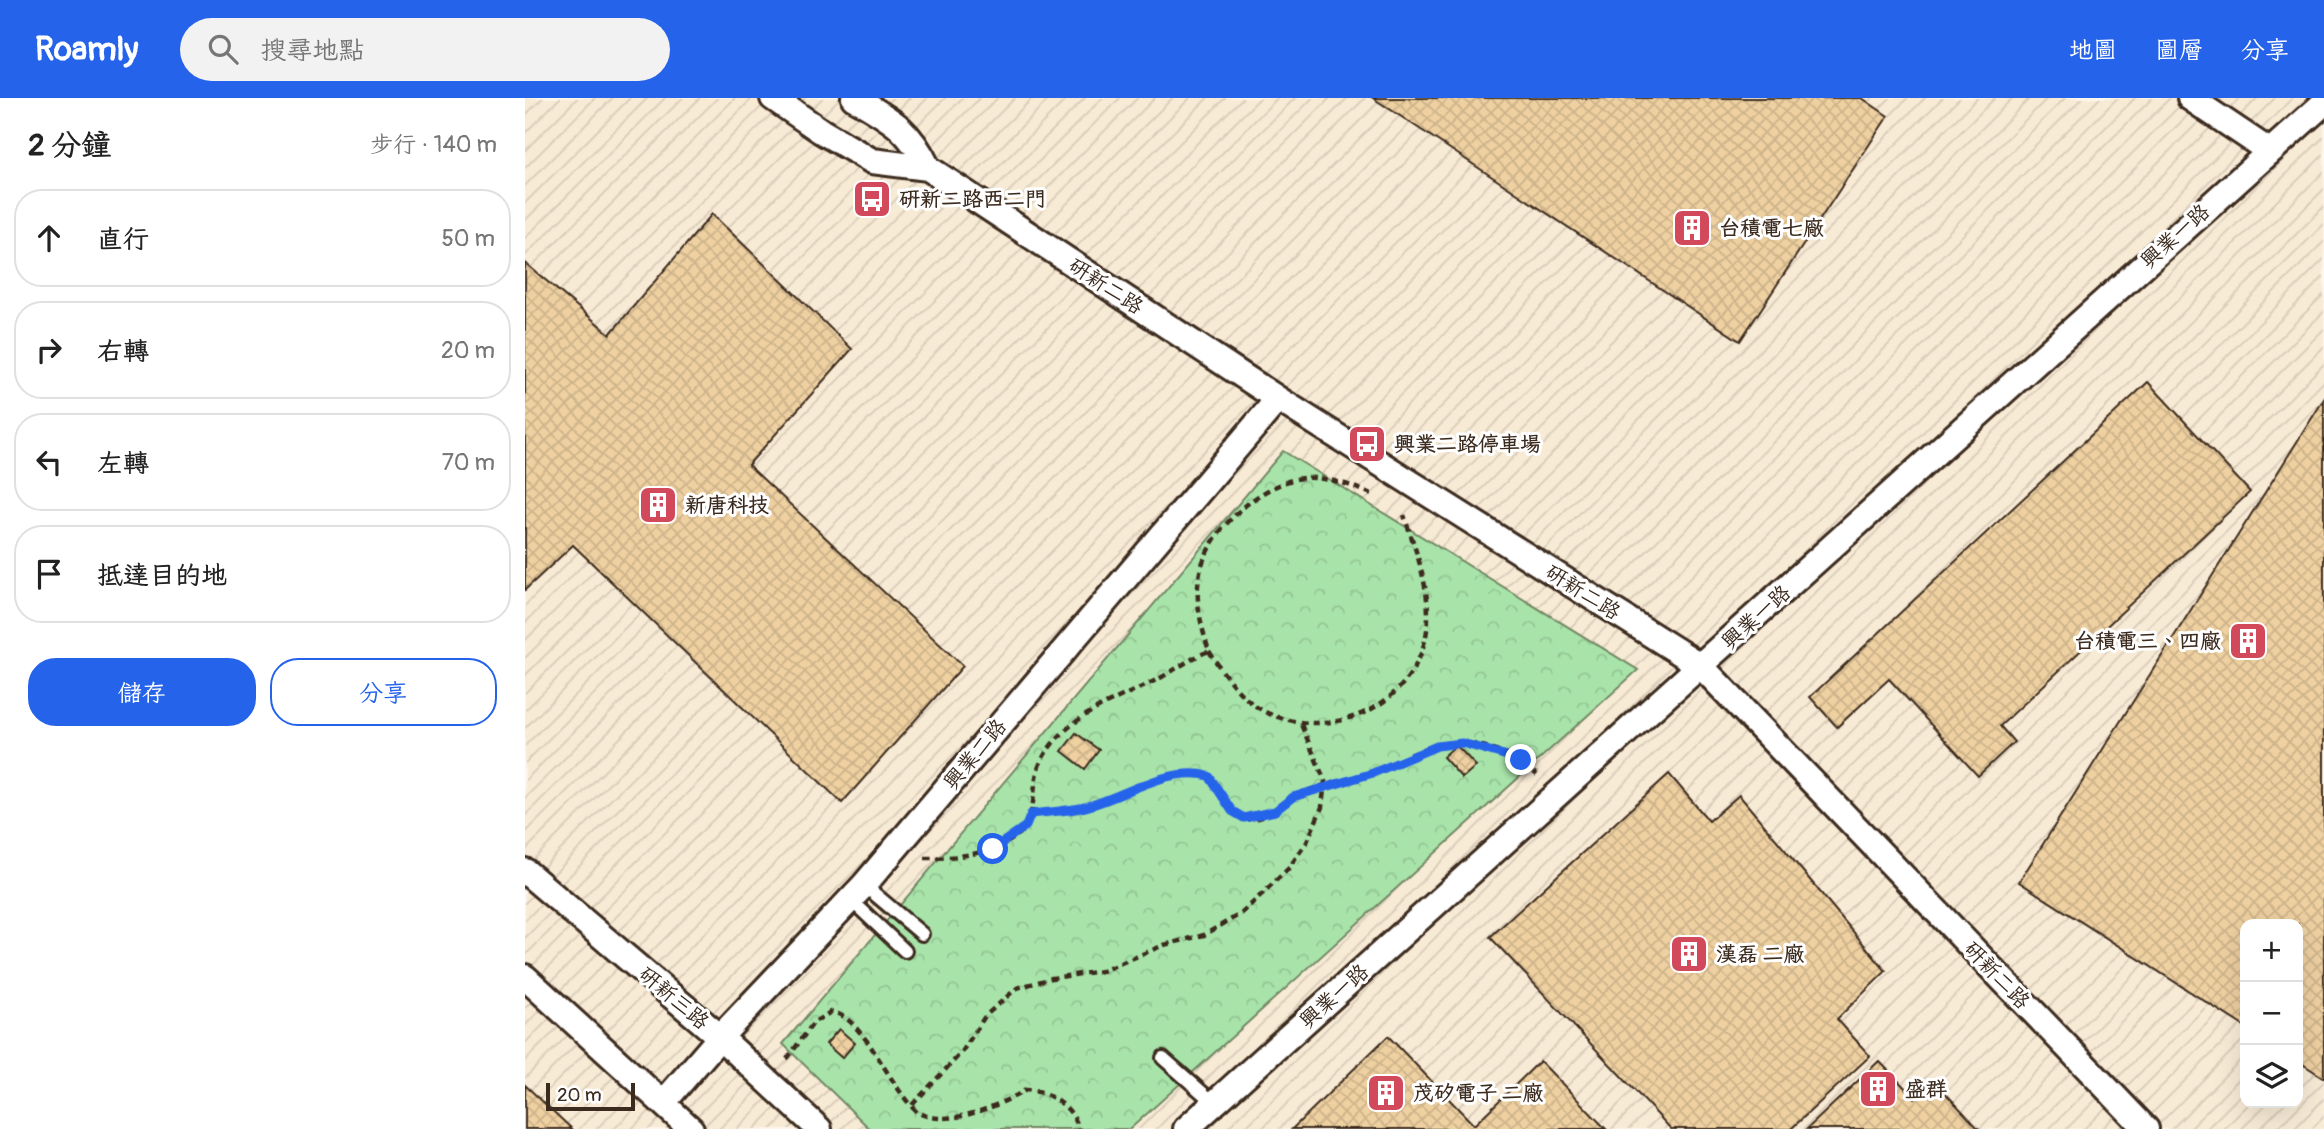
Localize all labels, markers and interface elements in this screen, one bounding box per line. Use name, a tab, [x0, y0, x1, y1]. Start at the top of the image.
search box	[180, 18, 670, 81]
text: Roamly	[35, 29, 138, 70]
icon: search	[204, 30, 242, 68]
text: 搜尋地點	[260, 35, 364, 67]
text: 地圖	[2069, 36, 2117, 65]
text: 圖層	[2155, 36, 2203, 65]
text: 分享	[2241, 36, 2289, 65]
text: 2 分鐘	[28, 127, 111, 164]
text: 步行 · 140 m	[370, 130, 497, 159]
bus stop icon: 研新二路西二門	[851, 178, 893, 220]
place label: 研新二路西二門	[899, 186, 1046, 213]
street label: 興業一路	[2135, 198, 2216, 275]
building icon: 台積電七廠	[1671, 207, 1713, 249]
place label: 台積電七廠	[1719, 215, 1824, 242]
icon: ahead	[30, 219, 68, 257]
text: 直行	[97, 224, 149, 256]
text: 50 m	[441, 224, 495, 253]
street label: 研新二路	[1063, 252, 1148, 321]
icon: right	[30, 331, 68, 369]
text: 右轉	[97, 336, 149, 368]
text: 20 m	[441, 336, 495, 365]
bus stop icon: 興業二路停車場	[1346, 423, 1388, 465]
place label: 興業二路停車場	[1394, 431, 1541, 458]
icon: left	[30, 443, 68, 481]
text: 左轉	[97, 448, 149, 480]
text: 70 m	[442, 448, 495, 477]
building icon: 新唐科技	[637, 484, 679, 526]
place label: 新唐科技	[685, 492, 769, 519]
icon: arrive	[30, 555, 68, 593]
street label: 研新二路	[1540, 559, 1626, 626]
text: 抵達目的地	[97, 560, 227, 592]
street label: 興業一路	[1716, 579, 1797, 656]
building icon: 台積電三、四廠	[2227, 620, 2269, 662]
place label: 台積電三、四廠	[2074, 628, 2221, 655]
button: 儲存	[28, 658, 256, 726]
button: 分享	[270, 658, 497, 726]
street label: 興業二路	[938, 713, 1013, 795]
route end	[1505, 744, 1536, 775]
route start	[977, 833, 1008, 864]
map controls	[2240, 919, 2303, 1108]
button: +	[2240, 919, 2303, 982]
building icon: 漢磊 二廠	[1668, 933, 1710, 975]
street label: 研新二路	[1958, 936, 2036, 1015]
place label: 漢磊 二廠	[1716, 941, 1805, 968]
street label: 興業一路	[1294, 958, 1375, 1035]
street label: 研新三路	[633, 961, 715, 1036]
button: −	[2240, 982, 2303, 1045]
button: layers	[2240, 1045, 2303, 1108]
building icon: 盛群	[1857, 1068, 1899, 1110]
building icon: 茂矽電子 二廠	[1365, 1072, 1407, 1114]
place label: 盛群	[1905, 1076, 1947, 1103]
scale bar	[546, 1080, 635, 1112]
place label: 茂矽電子 二廠	[1413, 1080, 1544, 1107]
text: 20 m	[557, 1083, 602, 1107]

